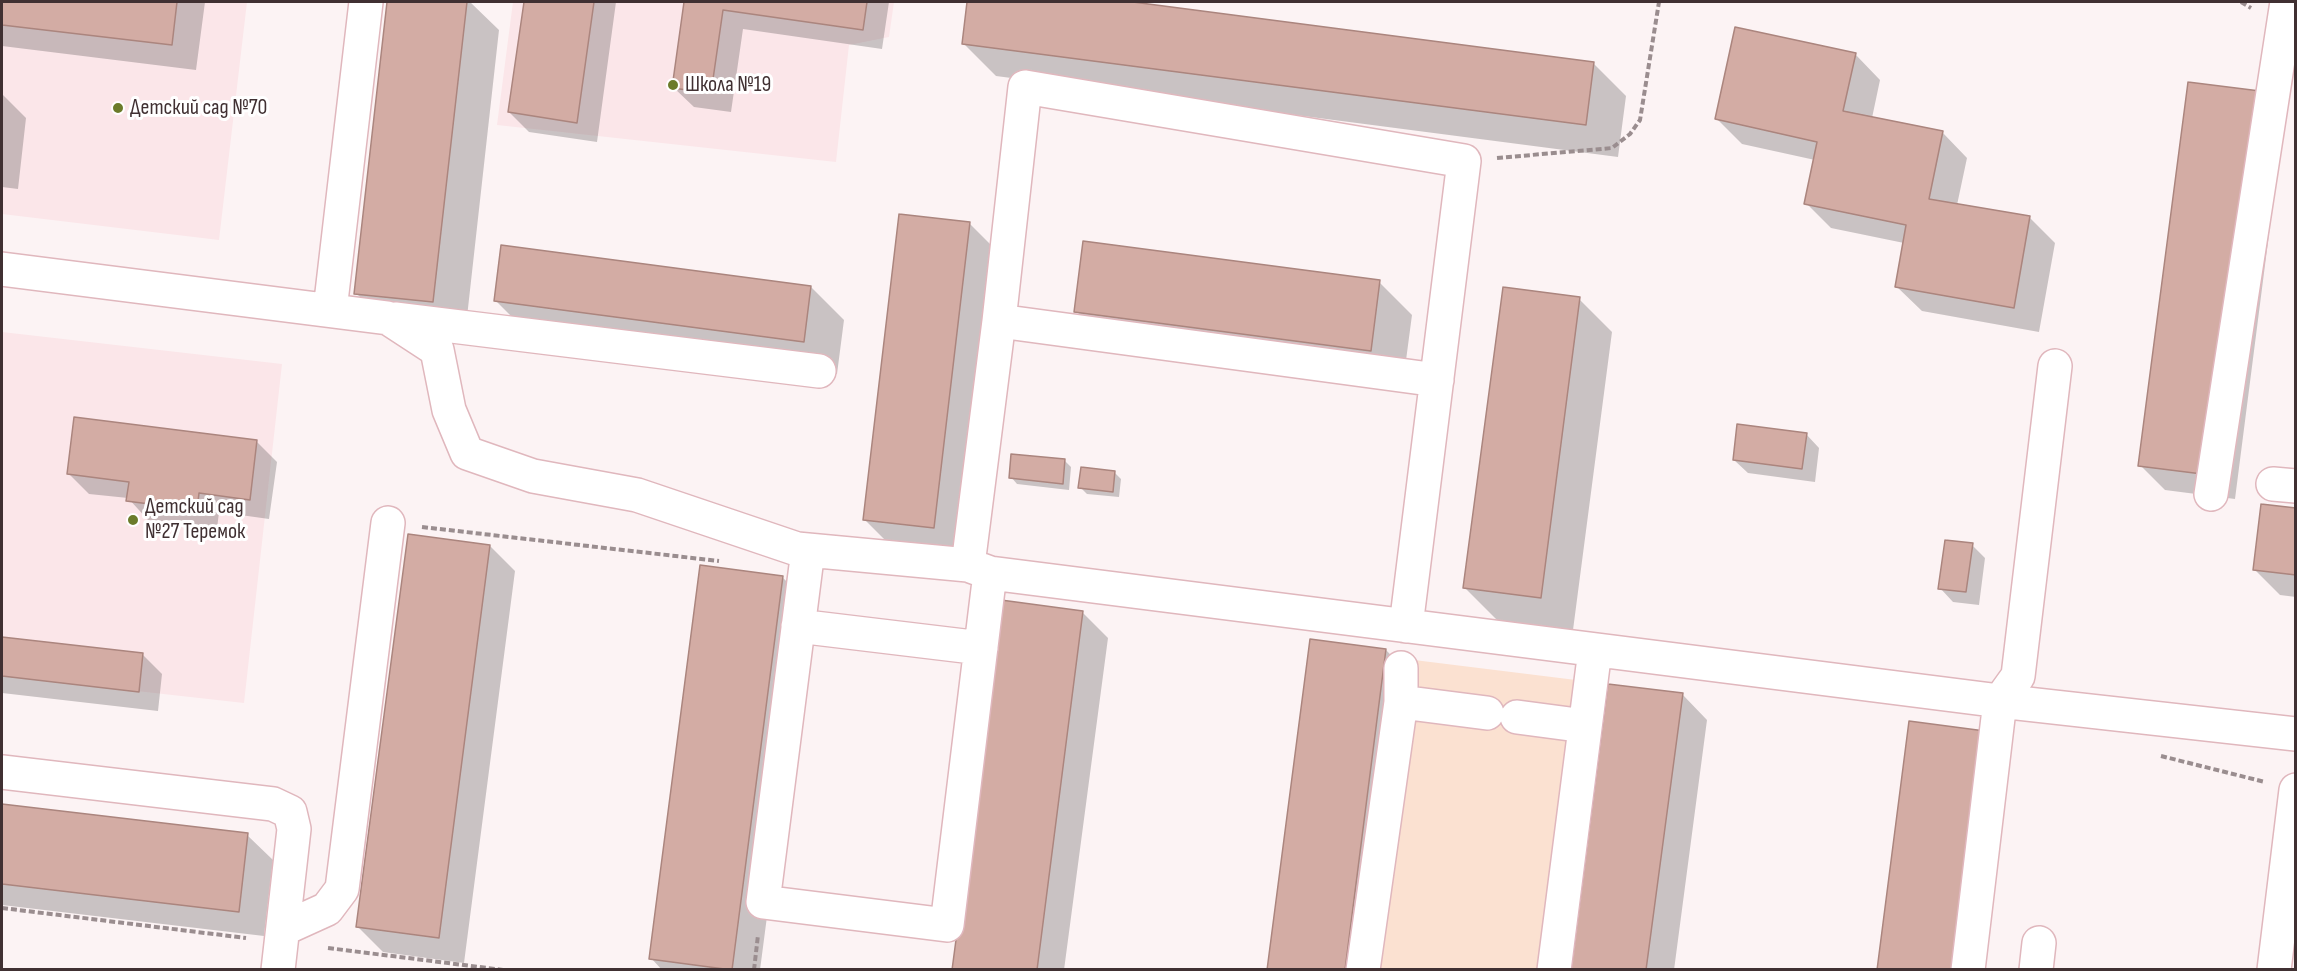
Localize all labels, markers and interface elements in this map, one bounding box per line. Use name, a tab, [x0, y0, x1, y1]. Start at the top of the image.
place label: Школа №19	[685, 72, 771, 98]
marker: Школа №19	[666, 78, 680, 92]
place label: Детский сад №70	[130, 95, 267, 121]
marker: Детский сад №70	[111, 101, 125, 115]
place label: Детский сад №27 Теремок	[145, 494, 245, 546]
marker: Детский сад №27 Теремок	[126, 513, 140, 527]

